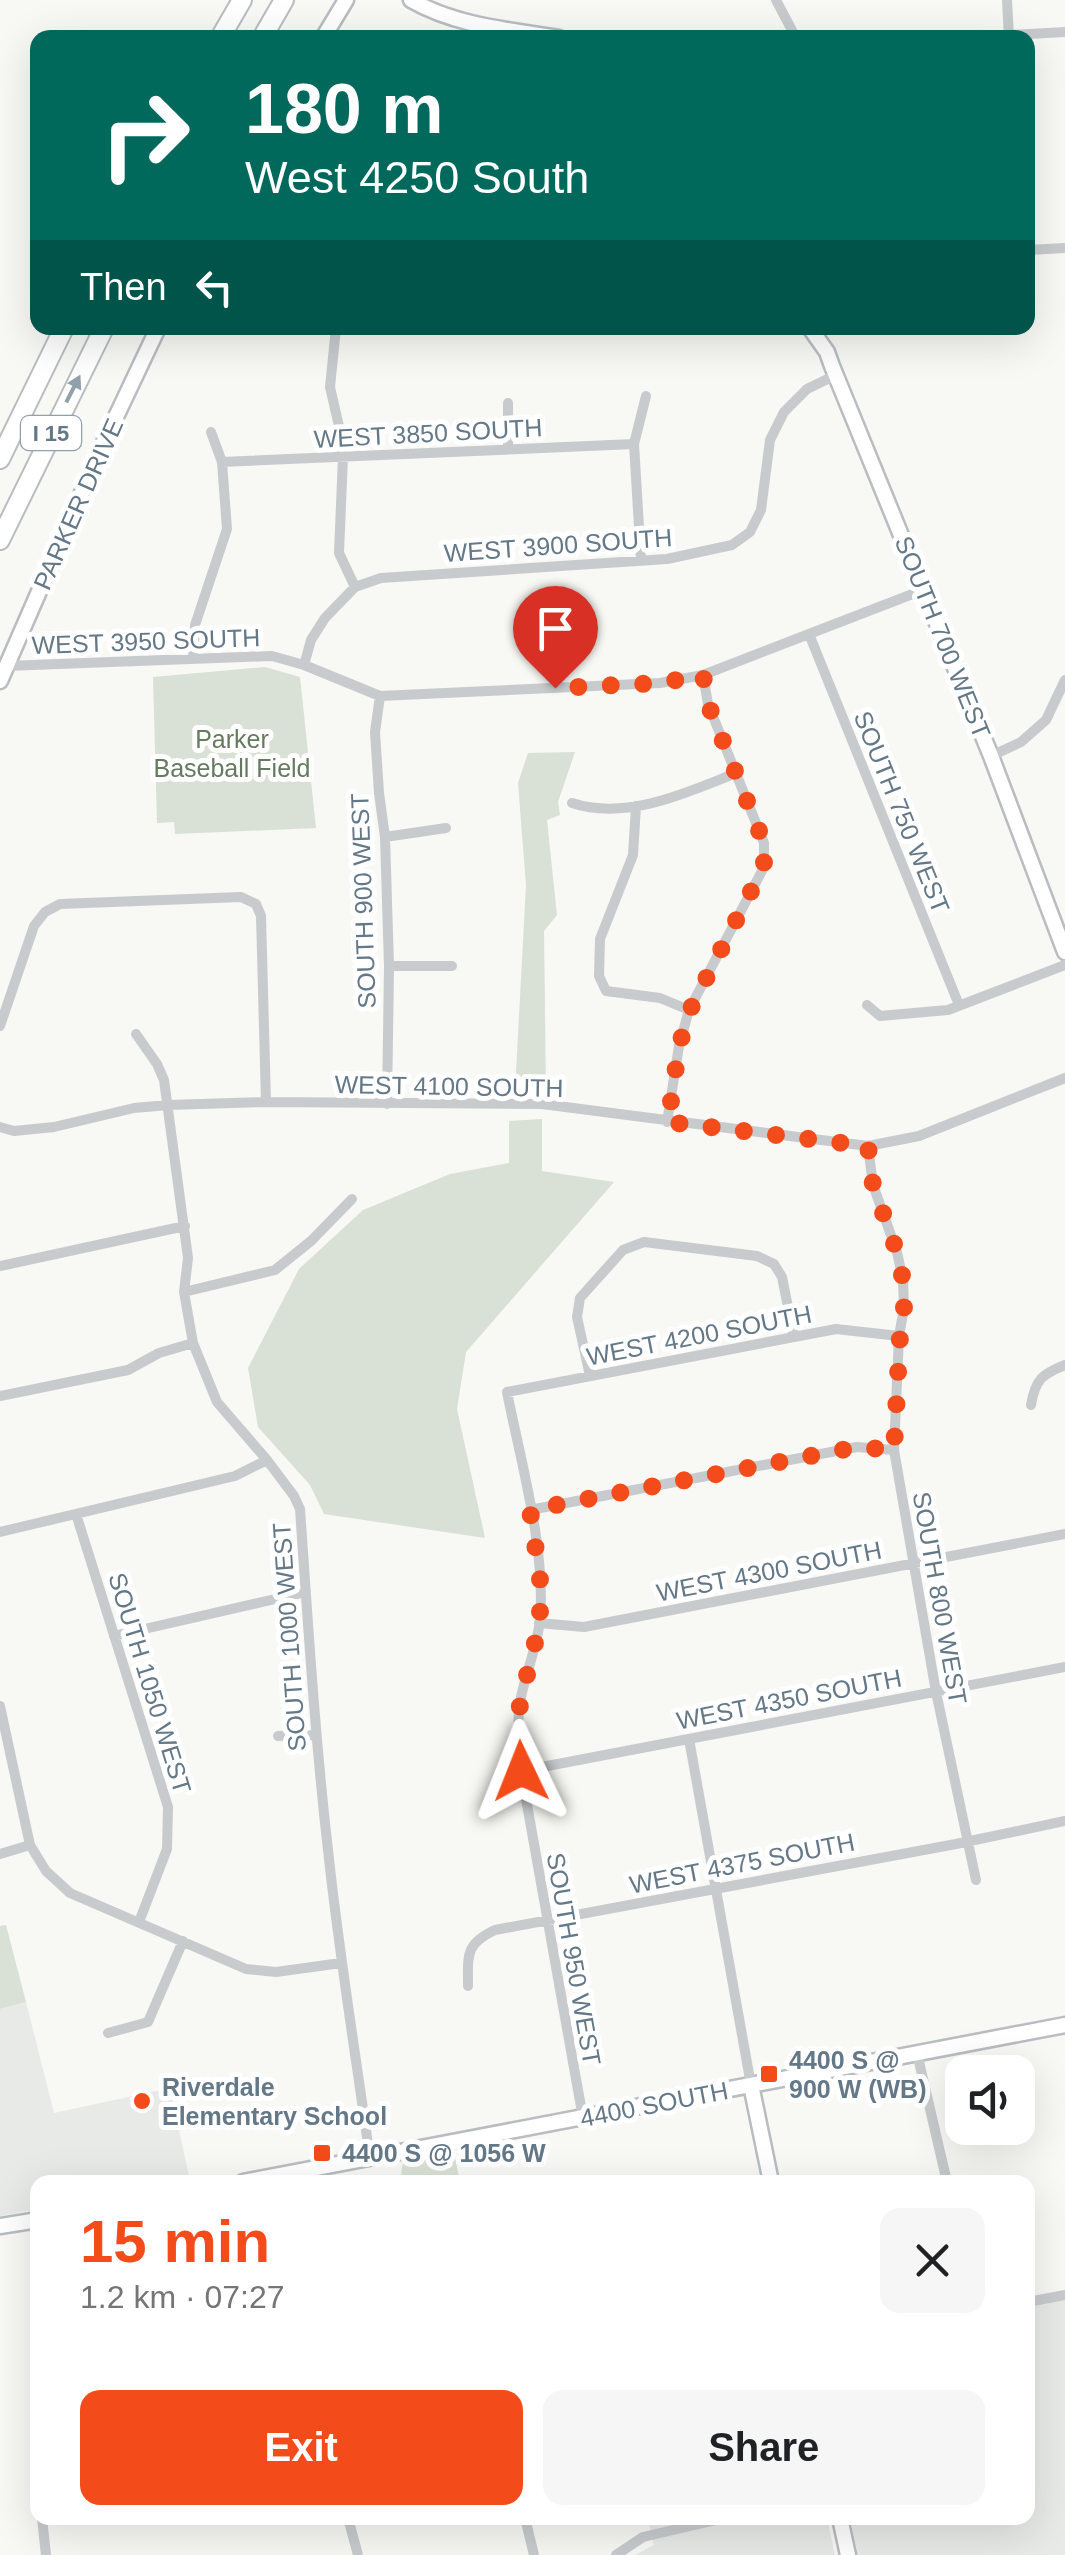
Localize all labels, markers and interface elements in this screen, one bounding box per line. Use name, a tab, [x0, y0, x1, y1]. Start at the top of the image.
icon: right	[80, 70, 210, 200]
text: 180 m	[245, 70, 443, 148]
text: West 4250 South	[245, 152, 589, 203]
icon: left	[187, 260, 242, 315]
text: Then	[80, 266, 167, 308]
one-way arrow	[64, 375, 81, 404]
street label: WEST 3850 SOUTH	[313, 413, 543, 453]
street label: PARKER DRIVE	[28, 414, 128, 594]
road number: I 15	[21, 416, 81, 450]
street label: WEST 3900 SOUTH	[443, 523, 673, 567]
street label: SOUTH 700 WEST	[890, 532, 996, 742]
pin	[513, 586, 598, 689]
icon: arrive	[528, 601, 583, 656]
street label: WEST 3950 SOUTH	[31, 623, 261, 659]
street label: SOUTH 750 WEST	[849, 707, 955, 917]
park label: Parker Baseball Field	[153, 725, 311, 782]
street label: SOUTH 900 WEST	[345, 793, 381, 1009]
street label: WEST 4100 SOUTH	[334, 1070, 564, 1102]
street label: WEST 4200 SOUTH	[584, 1299, 814, 1371]
street label: SOUTH 800 WEST	[908, 1490, 972, 1706]
street label: SOUTH 1000 WEST	[267, 1522, 311, 1752]
street label: WEST 4300 SOUTH	[654, 1535, 884, 1607]
street label: SOUTH 1050 WEST	[103, 1569, 197, 1797]
street label: WEST 4350 SOUTH	[674, 1663, 904, 1735]
position arrow	[469, 1719, 573, 1823]
street label: WEST 4375 SOUTH	[627, 1827, 857, 1899]
street label: SOUTH 950 WEST	[542, 1851, 606, 2067]
place label: 4400 S @ 900 W (WB)	[789, 2046, 927, 2103]
map controls	[945, 2055, 1035, 2145]
button: sound	[945, 2055, 1035, 2145]
marker: 4400 S @ 900 W (WB)	[758, 2063, 780, 2085]
place label: Riverdale Elementary School	[162, 2073, 387, 2130]
street label: 4400 SOUTH	[578, 2076, 730, 2132]
marker: Riverdale Elementary School	[131, 2090, 153, 2112]
place label: 4400 S @ 1056 W	[342, 2139, 546, 2167]
marker: 4400 S @ 1056 W	[311, 2142, 333, 2164]
text: 15 min	[80, 2208, 270, 2275]
button: close	[880, 2208, 985, 2313]
text: 1.2 km · 07:27	[80, 2279, 285, 2315]
button: Exit	[80, 2390, 523, 2505]
button: Share	[543, 2390, 985, 2505]

